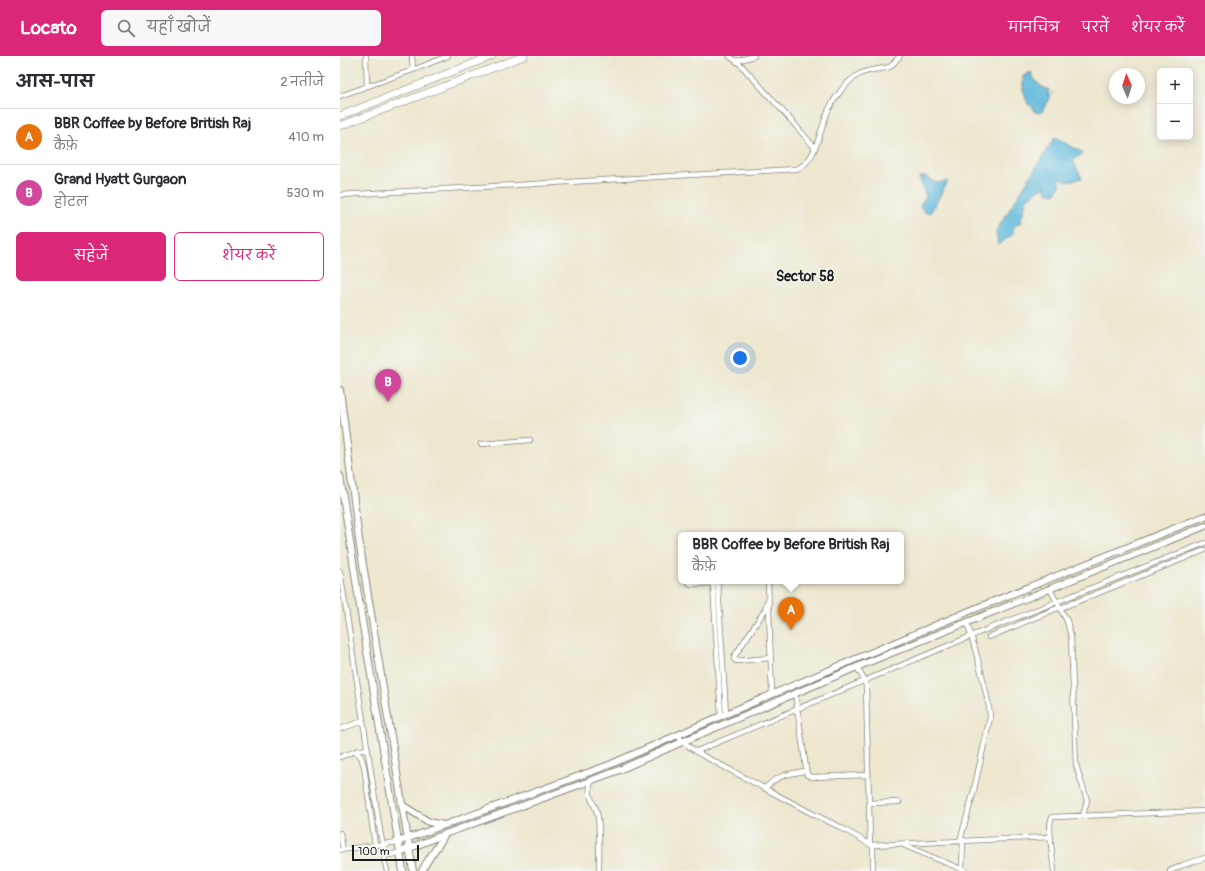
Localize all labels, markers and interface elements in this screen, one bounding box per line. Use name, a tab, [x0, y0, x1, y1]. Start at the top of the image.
search box	[101, 10, 381, 46]
text: Locato	[20, 16, 77, 40]
icon: search	[115, 17, 137, 39]
text: यहाँ खोजें	[147, 18, 211, 37]
text: मानचित्र	[1008, 19, 1060, 36]
text: परतें	[1082, 19, 1109, 36]
text: शेयर करें	[1131, 19, 1185, 36]
north arrow	[1109, 68, 1145, 104]
map controls	[1157, 68, 1193, 140]
button: +	[1157, 68, 1193, 104]
text: आस-पास	[16, 71, 94, 92]
text: 2 नतीजे	[280, 74, 324, 90]
button: −	[1157, 104, 1193, 140]
text: BBR Coffee by Before British Raj	[54, 114, 251, 133]
text: A	[25, 129, 33, 145]
text: 410 m	[288, 129, 324, 145]
text: कैफ़े	[54, 138, 78, 154]
text: Grand Hyatt Gurgaon	[54, 170, 186, 189]
text: B	[25, 185, 33, 201]
text: 530 m	[286, 185, 324, 201]
text: होटल	[54, 194, 88, 210]
button: सहेजें	[16, 232, 166, 281]
button: शेयर करें	[174, 232, 324, 281]
district label: Sector 58	[776, 268, 834, 285]
your location	[730, 348, 750, 368]
pin: B	[375, 369, 401, 402]
popup	[678, 532, 904, 584]
text: BBR Coffee by Before British Raj	[692, 535, 890, 554]
text: कैफ़े	[692, 559, 716, 575]
pin: A	[778, 597, 804, 630]
scale bar	[352, 843, 419, 862]
text: 100 m	[358, 845, 389, 858]

